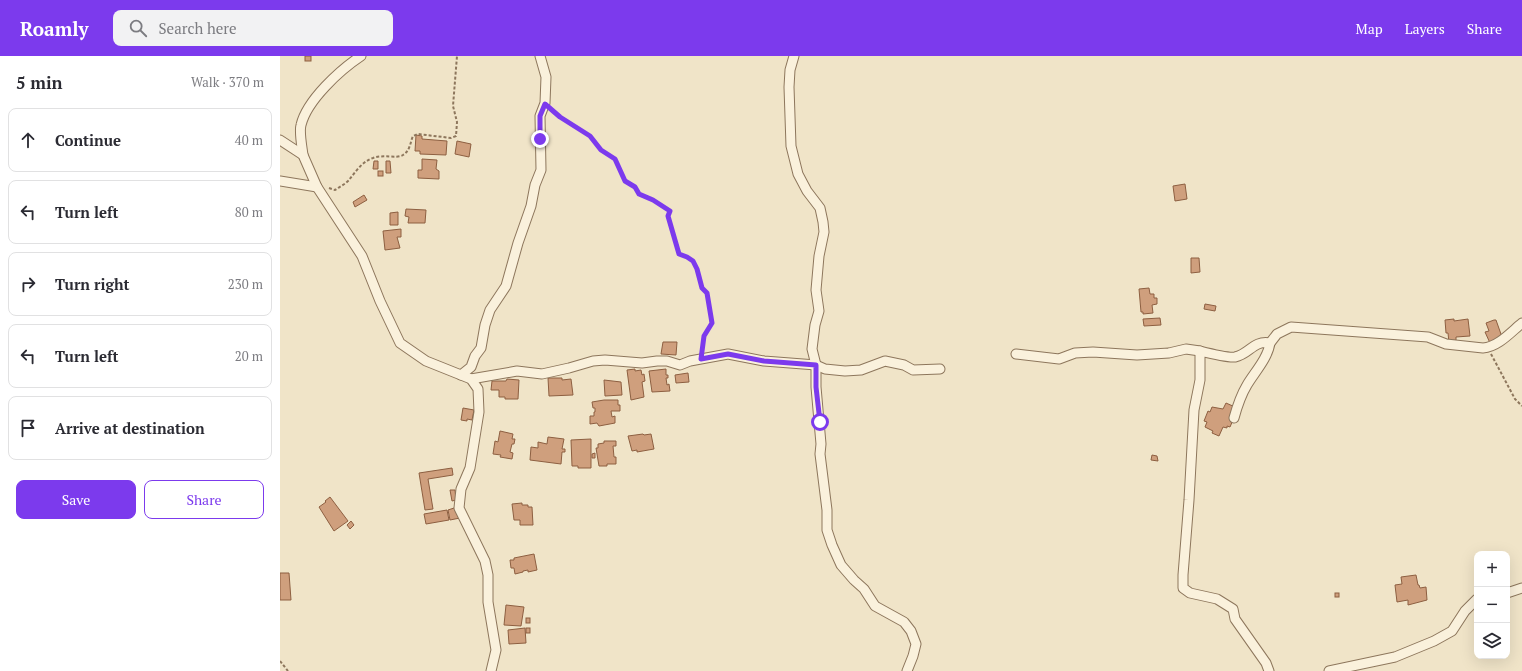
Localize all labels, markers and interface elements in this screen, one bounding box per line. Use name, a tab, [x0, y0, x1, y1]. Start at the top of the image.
search box	[113, 10, 393, 46]
text: Roamly	[20, 16, 89, 41]
icon: search	[127, 17, 149, 39]
text: Search here	[159, 18, 237, 38]
text: Map	[1356, 19, 1383, 38]
text: Layers	[1405, 19, 1445, 38]
text: Share	[1467, 19, 1502, 38]
text: 5 min	[16, 71, 63, 94]
text: Walk · 370 m	[191, 73, 264, 91]
icon: ahead	[17, 129, 39, 151]
text: Continue	[55, 130, 121, 150]
route end	[531, 130, 549, 148]
text: 40 m	[235, 131, 263, 149]
icon: left	[17, 201, 39, 223]
text: Turn left	[55, 202, 119, 222]
text: 80 m	[235, 203, 263, 221]
icon: right	[17, 273, 39, 295]
text: Turn right	[55, 274, 130, 294]
text: 230 m	[228, 275, 263, 293]
icon: left	[17, 345, 39, 367]
text: Turn left	[55, 346, 119, 366]
text: 20 m	[235, 347, 263, 365]
route start	[811, 413, 829, 431]
icon: arrive	[17, 417, 39, 439]
text: Arrive at destination	[55, 418, 205, 438]
button: Save	[16, 480, 136, 519]
button: Share	[144, 480, 264, 519]
map controls	[1474, 551, 1510, 659]
button: +	[1474, 551, 1510, 587]
button: −	[1474, 587, 1510, 623]
button: layers	[1474, 623, 1510, 659]

